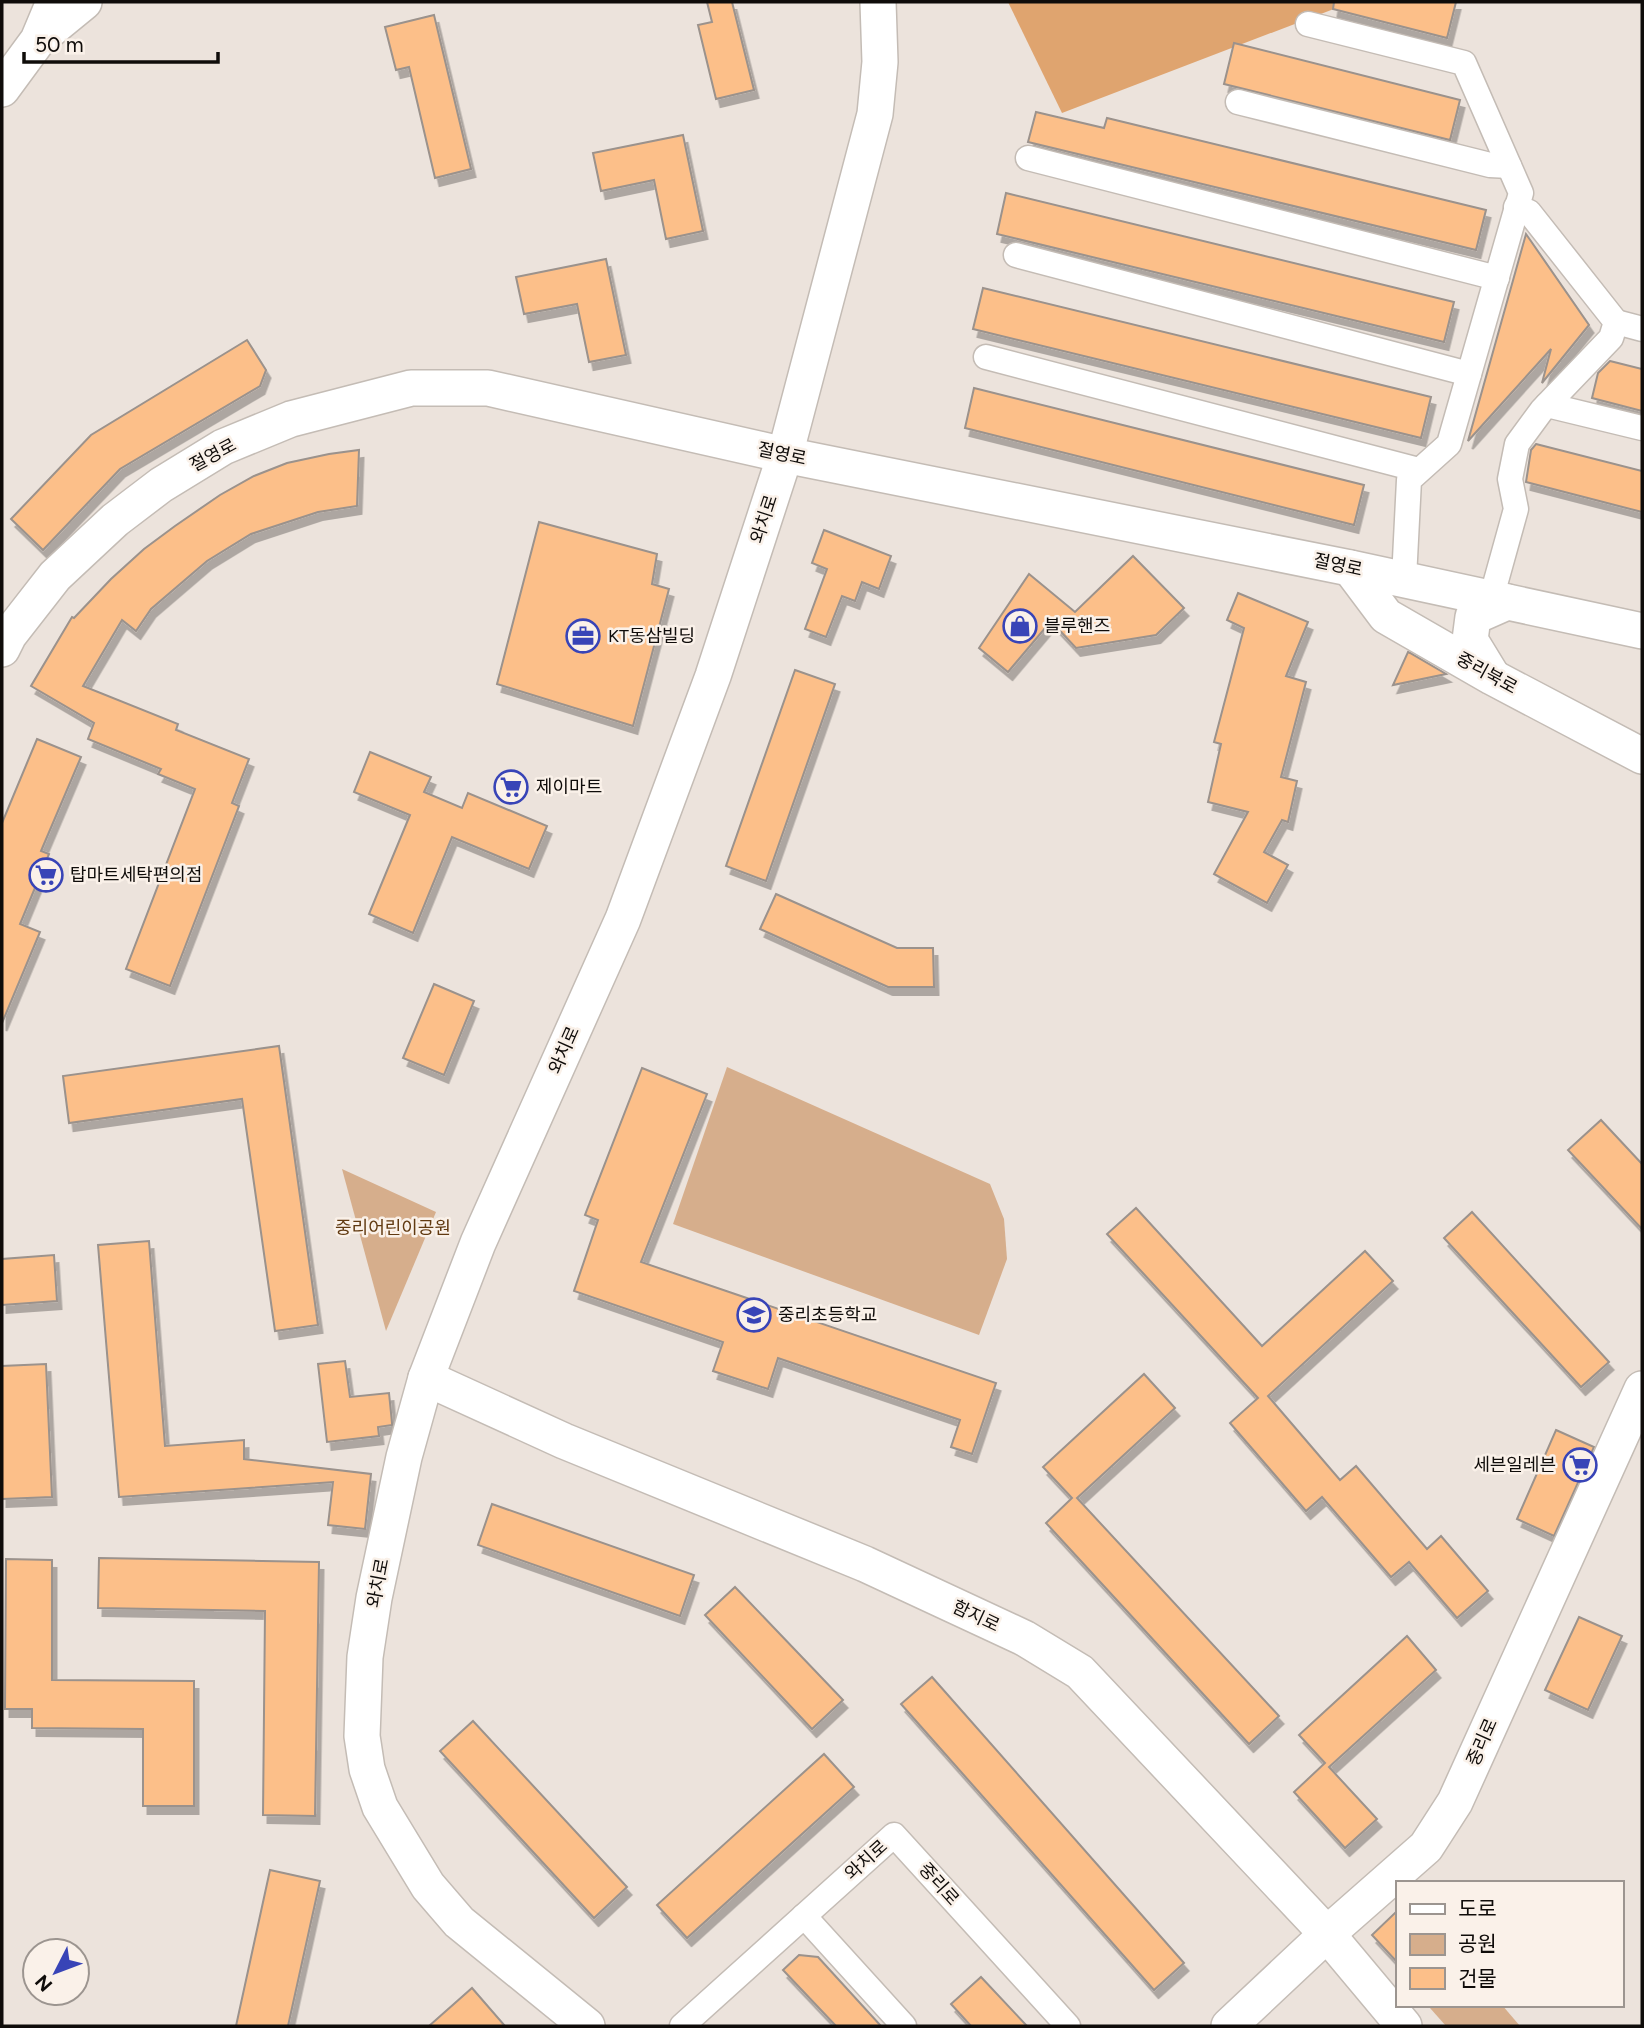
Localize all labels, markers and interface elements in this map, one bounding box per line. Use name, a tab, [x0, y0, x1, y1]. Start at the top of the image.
scale bar	[24, 21, 219, 65]
text: 50 m	[35, 32, 84, 57]
street label: 절영로	[186, 434, 240, 476]
street label: 절영로	[755, 438, 809, 470]
street label: 와치로	[746, 492, 782, 546]
street label: 절영로	[1311, 549, 1365, 581]
shop icon: 블루핸즈	[1001, 607, 1039, 645]
place label: 블루핸즈	[1044, 615, 1110, 637]
office icon: KT동삼빌딩	[564, 617, 602, 655]
place label: KT동삼빌딩	[608, 625, 695, 647]
street label: 중리북로	[1453, 647, 1521, 699]
supermarket icon: 제이마트	[492, 768, 530, 806]
place label: 제이마트	[536, 776, 602, 798]
supermarket icon: 탑마트세탁편의점	[27, 856, 65, 894]
place label: 탑마트세탁편의점	[70, 864, 202, 886]
street label: 와치로	[544, 1023, 584, 1077]
park label: 중리어린이공원	[335, 1217, 451, 1239]
school or university icon: 중리초등학교	[735, 1296, 773, 1334]
place label: 중리초등학교	[778, 1304, 877, 1326]
supermarket icon: 세븐일레븐	[1561, 1446, 1599, 1484]
place label: 세븐일레븐	[1473, 1454, 1556, 1476]
street label: 와치로	[362, 1557, 394, 1609]
street label: 함지로	[949, 1596, 1003, 1636]
street label: 중리로	[1462, 1715, 1502, 1769]
street label: 와치로	[840, 1835, 892, 1885]
street label: 중리로	[914, 1858, 964, 1910]
legend	[1396, 1881, 1623, 2007]
text: 도로	[1458, 1896, 1497, 1921]
text: 공원	[1458, 1931, 1497, 1956]
north arrow	[21, 1937, 91, 2007]
text: 건물	[1458, 1966, 1497, 1991]
text: N	[30, 1970, 57, 1996]

